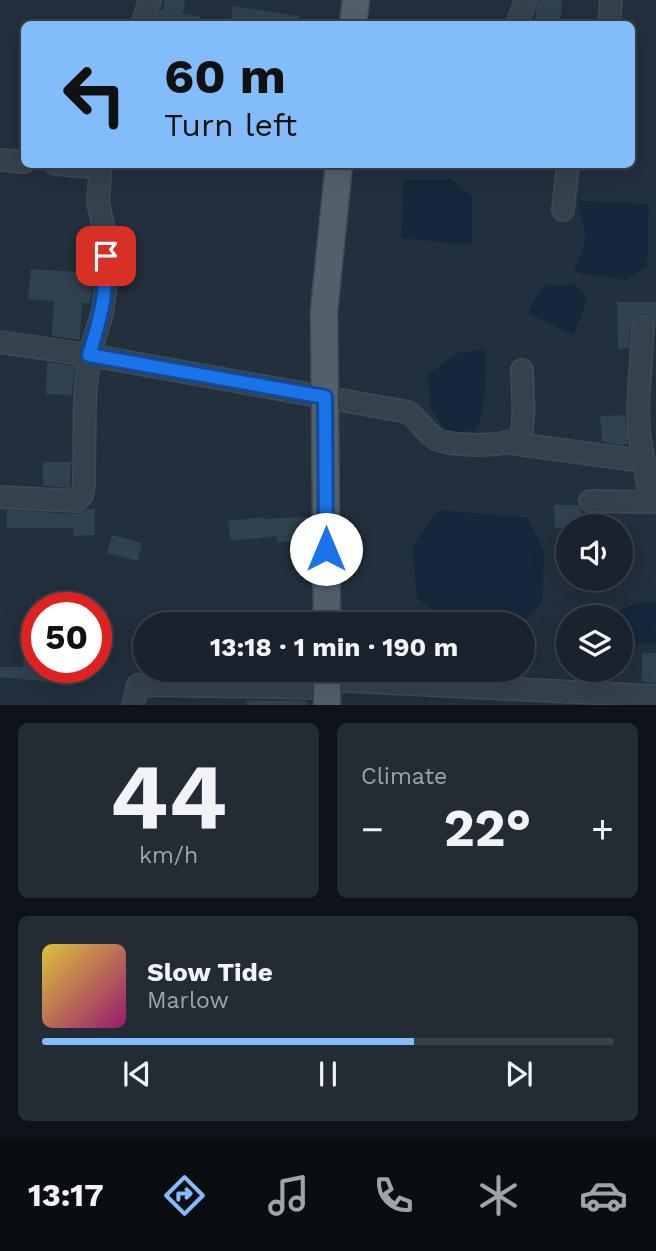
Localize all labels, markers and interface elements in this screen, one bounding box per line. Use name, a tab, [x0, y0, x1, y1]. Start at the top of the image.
text: 60 m	[164, 47, 286, 105]
icon: left	[49, 49, 140, 140]
text: Turn left	[164, 106, 297, 144]
pin	[76, 226, 136, 286]
icon: arrive	[87, 237, 125, 275]
position arrow	[289, 512, 363, 586]
map controls	[556, 514, 633, 682]
button: sound	[556, 514, 633, 591]
speed limit sign: 50	[21, 592, 112, 683]
button: layers	[556, 605, 633, 682]
text: 13:18 · 1 min · 190 m	[210, 632, 458, 662]
text: 44	[110, 743, 227, 850]
text: Climate	[361, 763, 447, 790]
text: 22°	[444, 798, 531, 859]
text: −	[361, 807, 384, 851]
text: +	[591, 807, 614, 851]
text: km/h	[139, 842, 198, 869]
text: Slow Tide	[147, 957, 273, 987]
text: Marlow	[147, 987, 229, 1014]
icon: previous	[118, 1055, 156, 1093]
icon: pause	[309, 1055, 347, 1093]
icon: next	[500, 1055, 538, 1093]
icon: directions	[160, 1171, 209, 1220]
icon: music	[264, 1171, 313, 1220]
icon: phone	[369, 1171, 418, 1220]
icon: climate	[474, 1171, 523, 1220]
icon: car	[579, 1171, 628, 1220]
text: 13:17	[28, 1176, 104, 1214]

